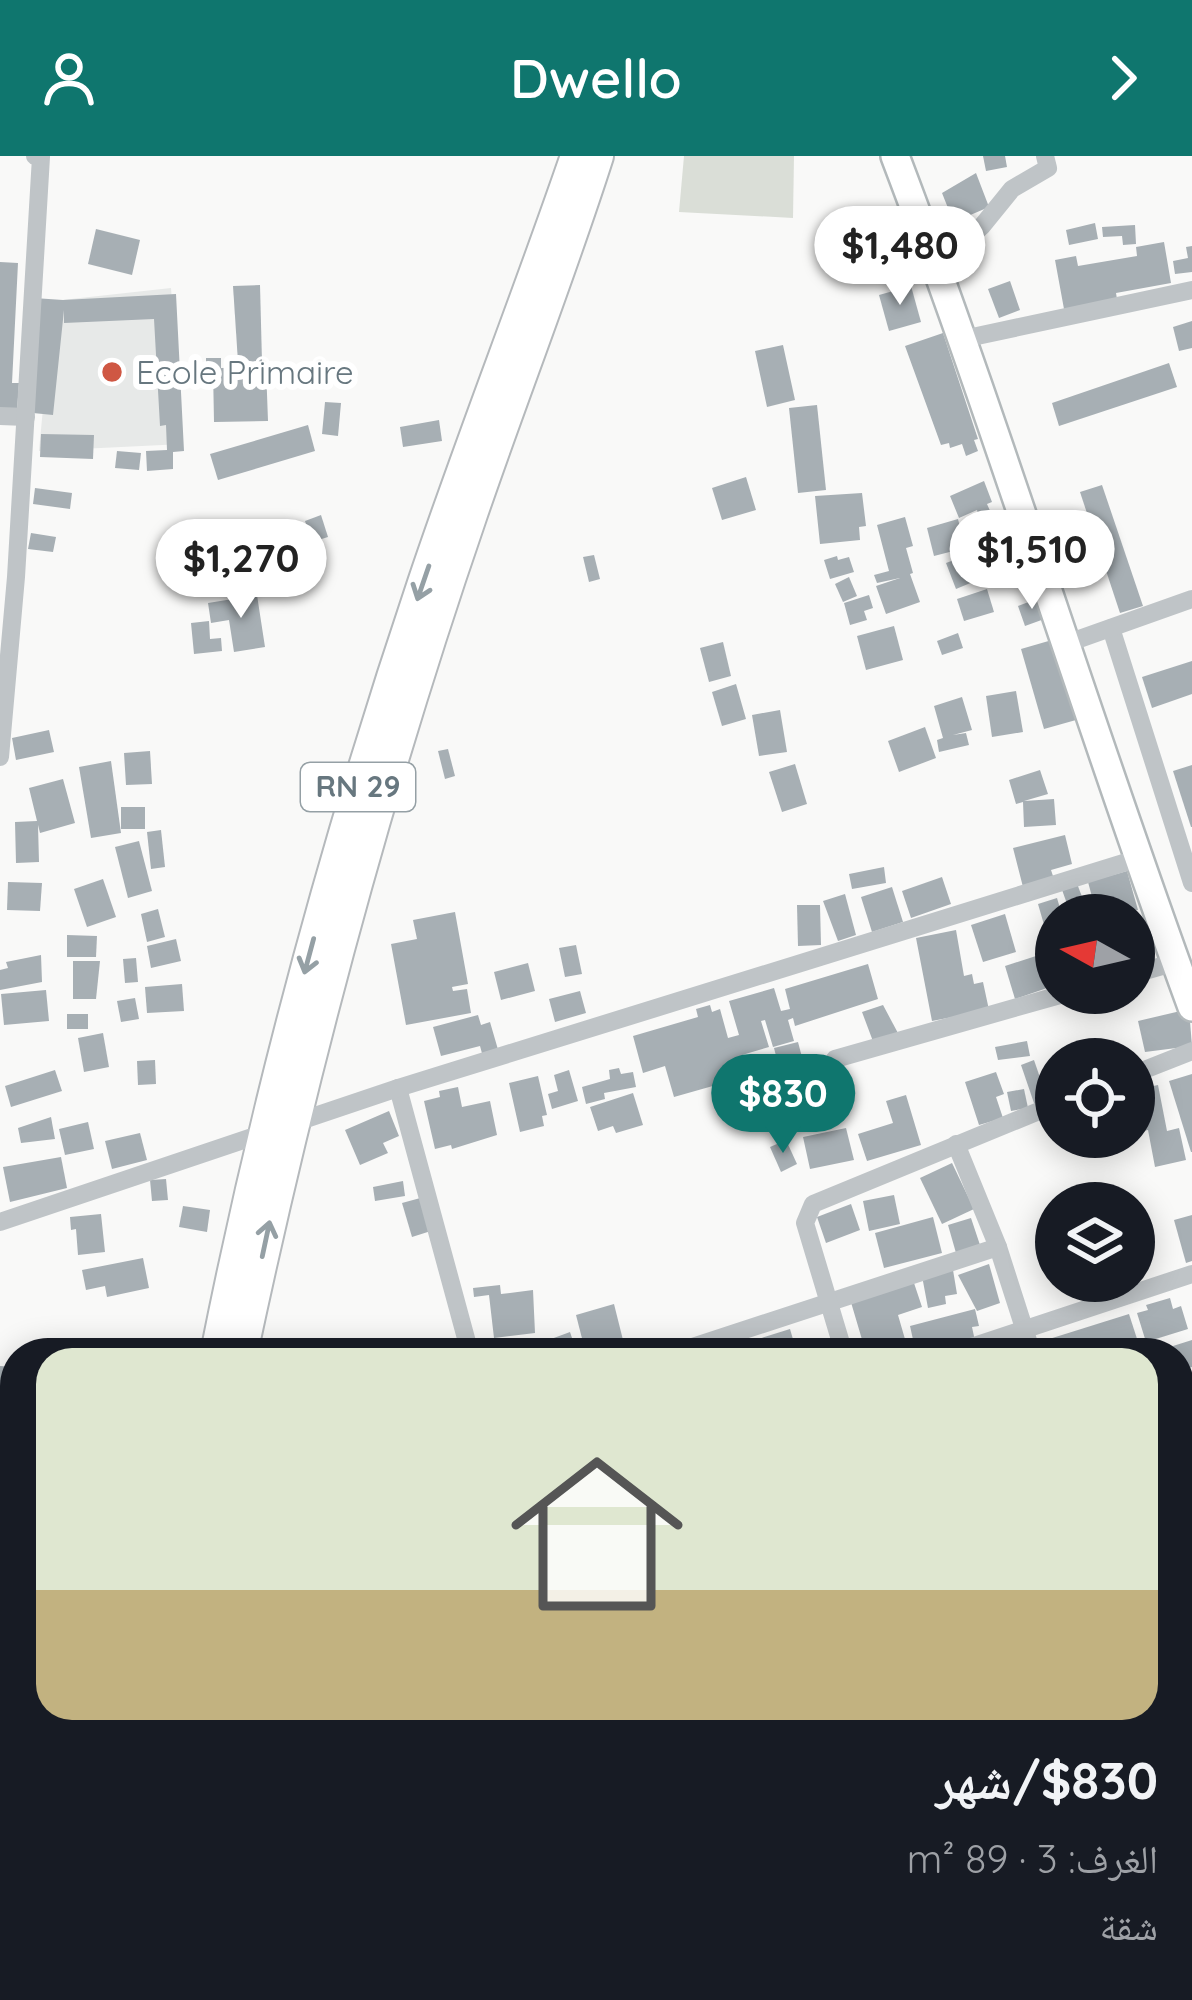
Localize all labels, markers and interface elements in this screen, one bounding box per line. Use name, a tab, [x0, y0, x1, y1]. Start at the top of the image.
text: Dwello	[510, 44, 682, 112]
icon: person	[36, 45, 102, 111]
icon: forward	[1090, 45, 1156, 111]
pin: $1,480	[802, 206, 998, 308]
text: $1,480	[841, 220, 959, 269]
place label: Ecole Primaire	[136, 351, 354, 392]
marker: Ecole Primaire	[99, 359, 125, 385]
pin: $1,510	[934, 510, 1130, 612]
pin: $1,270	[143, 519, 339, 621]
text: $1,510	[977, 524, 1087, 573]
text: $1,270	[183, 533, 299, 582]
one-way arrow	[411, 563, 433, 601]
road number: RN 29	[301, 763, 415, 811]
north arrow	[1035, 894, 1155, 1014]
map controls	[1035, 894, 1155, 1302]
one-way arrow	[297, 936, 319, 974]
button: locate	[1035, 1038, 1155, 1158]
pin: $830	[712, 1054, 854, 1156]
text: $830	[738, 1068, 828, 1117]
button: layers	[1035, 1182, 1155, 1302]
one-way arrow	[256, 1220, 279, 1258]
icon: home	[489, 1426, 705, 1642]
text: $830/شهر	[936, 1748, 1158, 1812]
text: الغرف: 3 · 89 m²	[907, 1834, 1158, 1883]
text: شقة	[1100, 1901, 1158, 1950]

